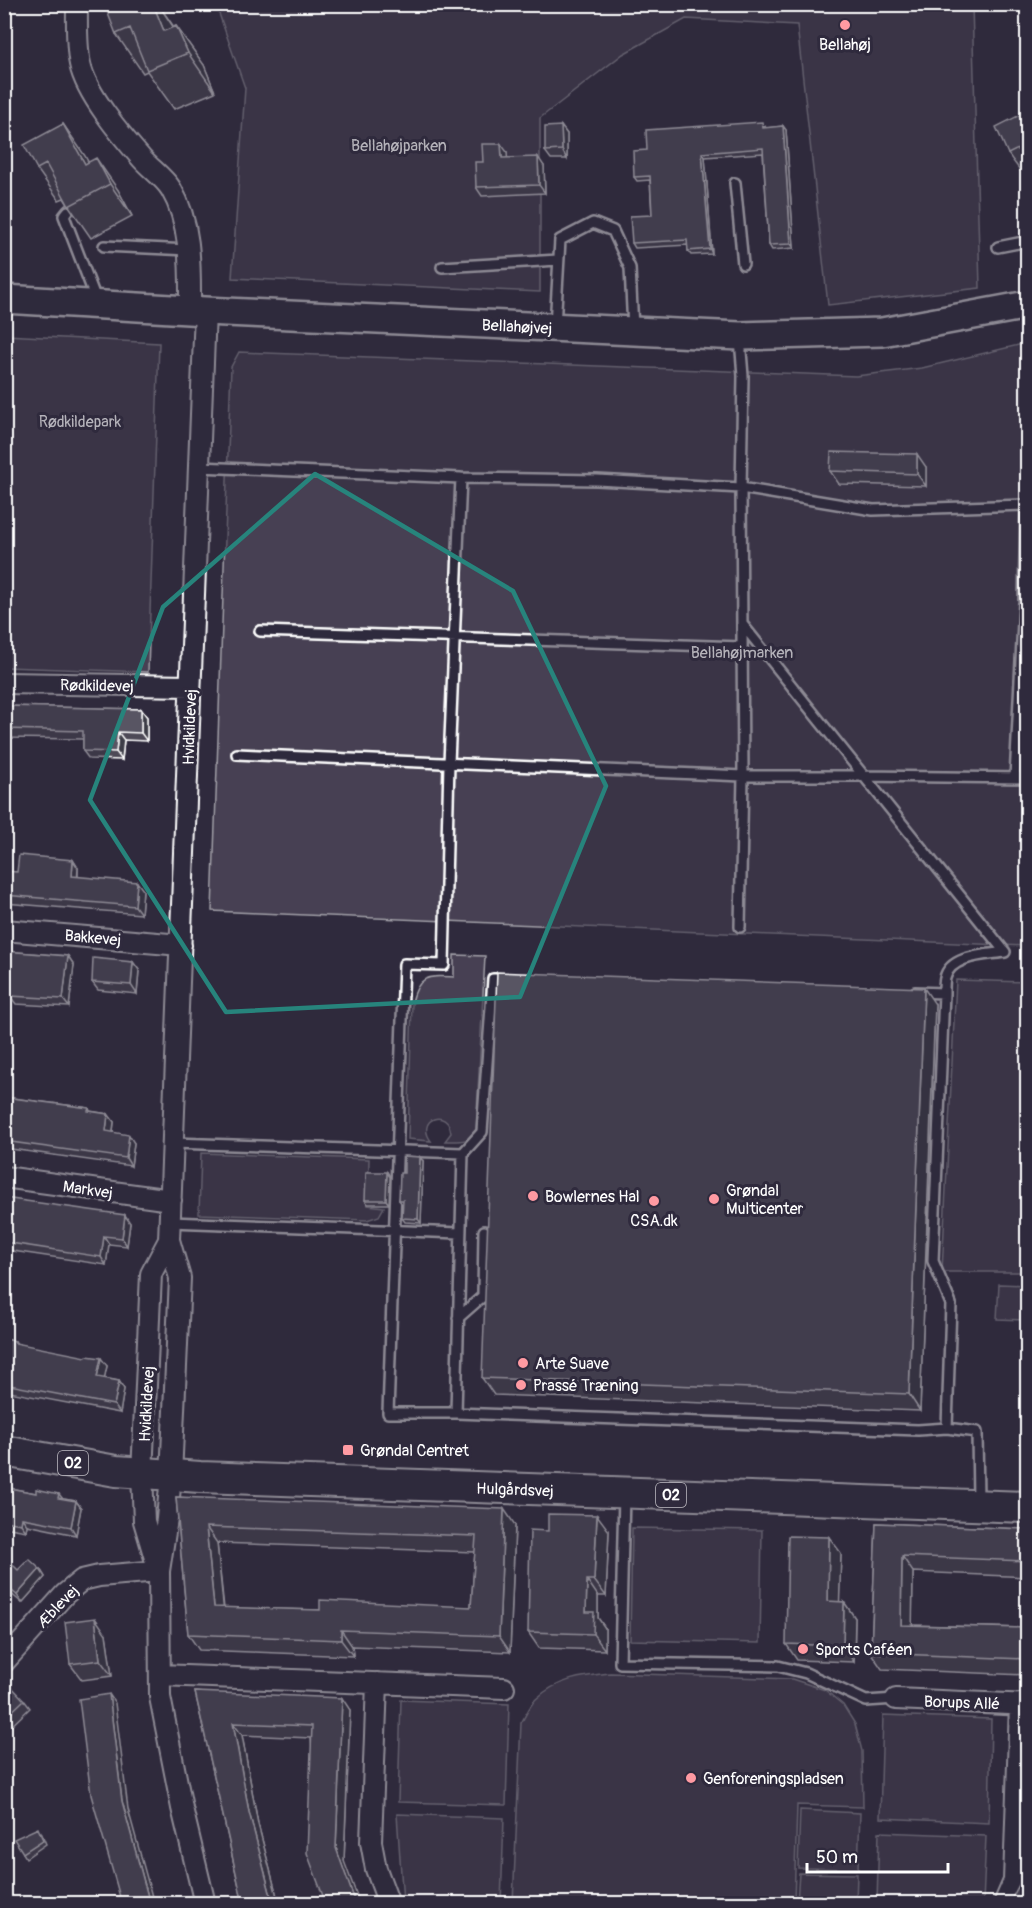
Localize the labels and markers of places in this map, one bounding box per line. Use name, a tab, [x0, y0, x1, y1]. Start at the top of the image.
marker: Bellahøj	[838, 18, 852, 32]
place label: Bellahøj	[819, 35, 871, 55]
place label: Grøndal Multicenter	[726, 1181, 804, 1219]
place label: Bowlernes Hal	[545, 1187, 640, 1207]
marker: Bowlernes Hal	[526, 1189, 540, 1203]
marker: Grøndal Multicenter	[707, 1192, 721, 1206]
marker: CSA.dk	[647, 1194, 661, 1208]
place label: CSA.dk	[630, 1211, 678, 1231]
place label: Arte Suave	[535, 1354, 609, 1374]
marker: Arte Suave	[516, 1356, 530, 1370]
place label: Prassé Træning	[533, 1376, 638, 1396]
marker: Prassé Træning	[514, 1378, 528, 1392]
place label: Grøndal Centret	[360, 1441, 470, 1461]
marker: Grøndal Centret	[341, 1443, 355, 1457]
place label: Sports Caféen	[815, 1640, 912, 1660]
marker: Sports Caféen	[796, 1642, 810, 1656]
place label: Genforeningspladsen	[703, 1769, 844, 1789]
marker: Genforeningspladsen	[684, 1771, 698, 1785]

